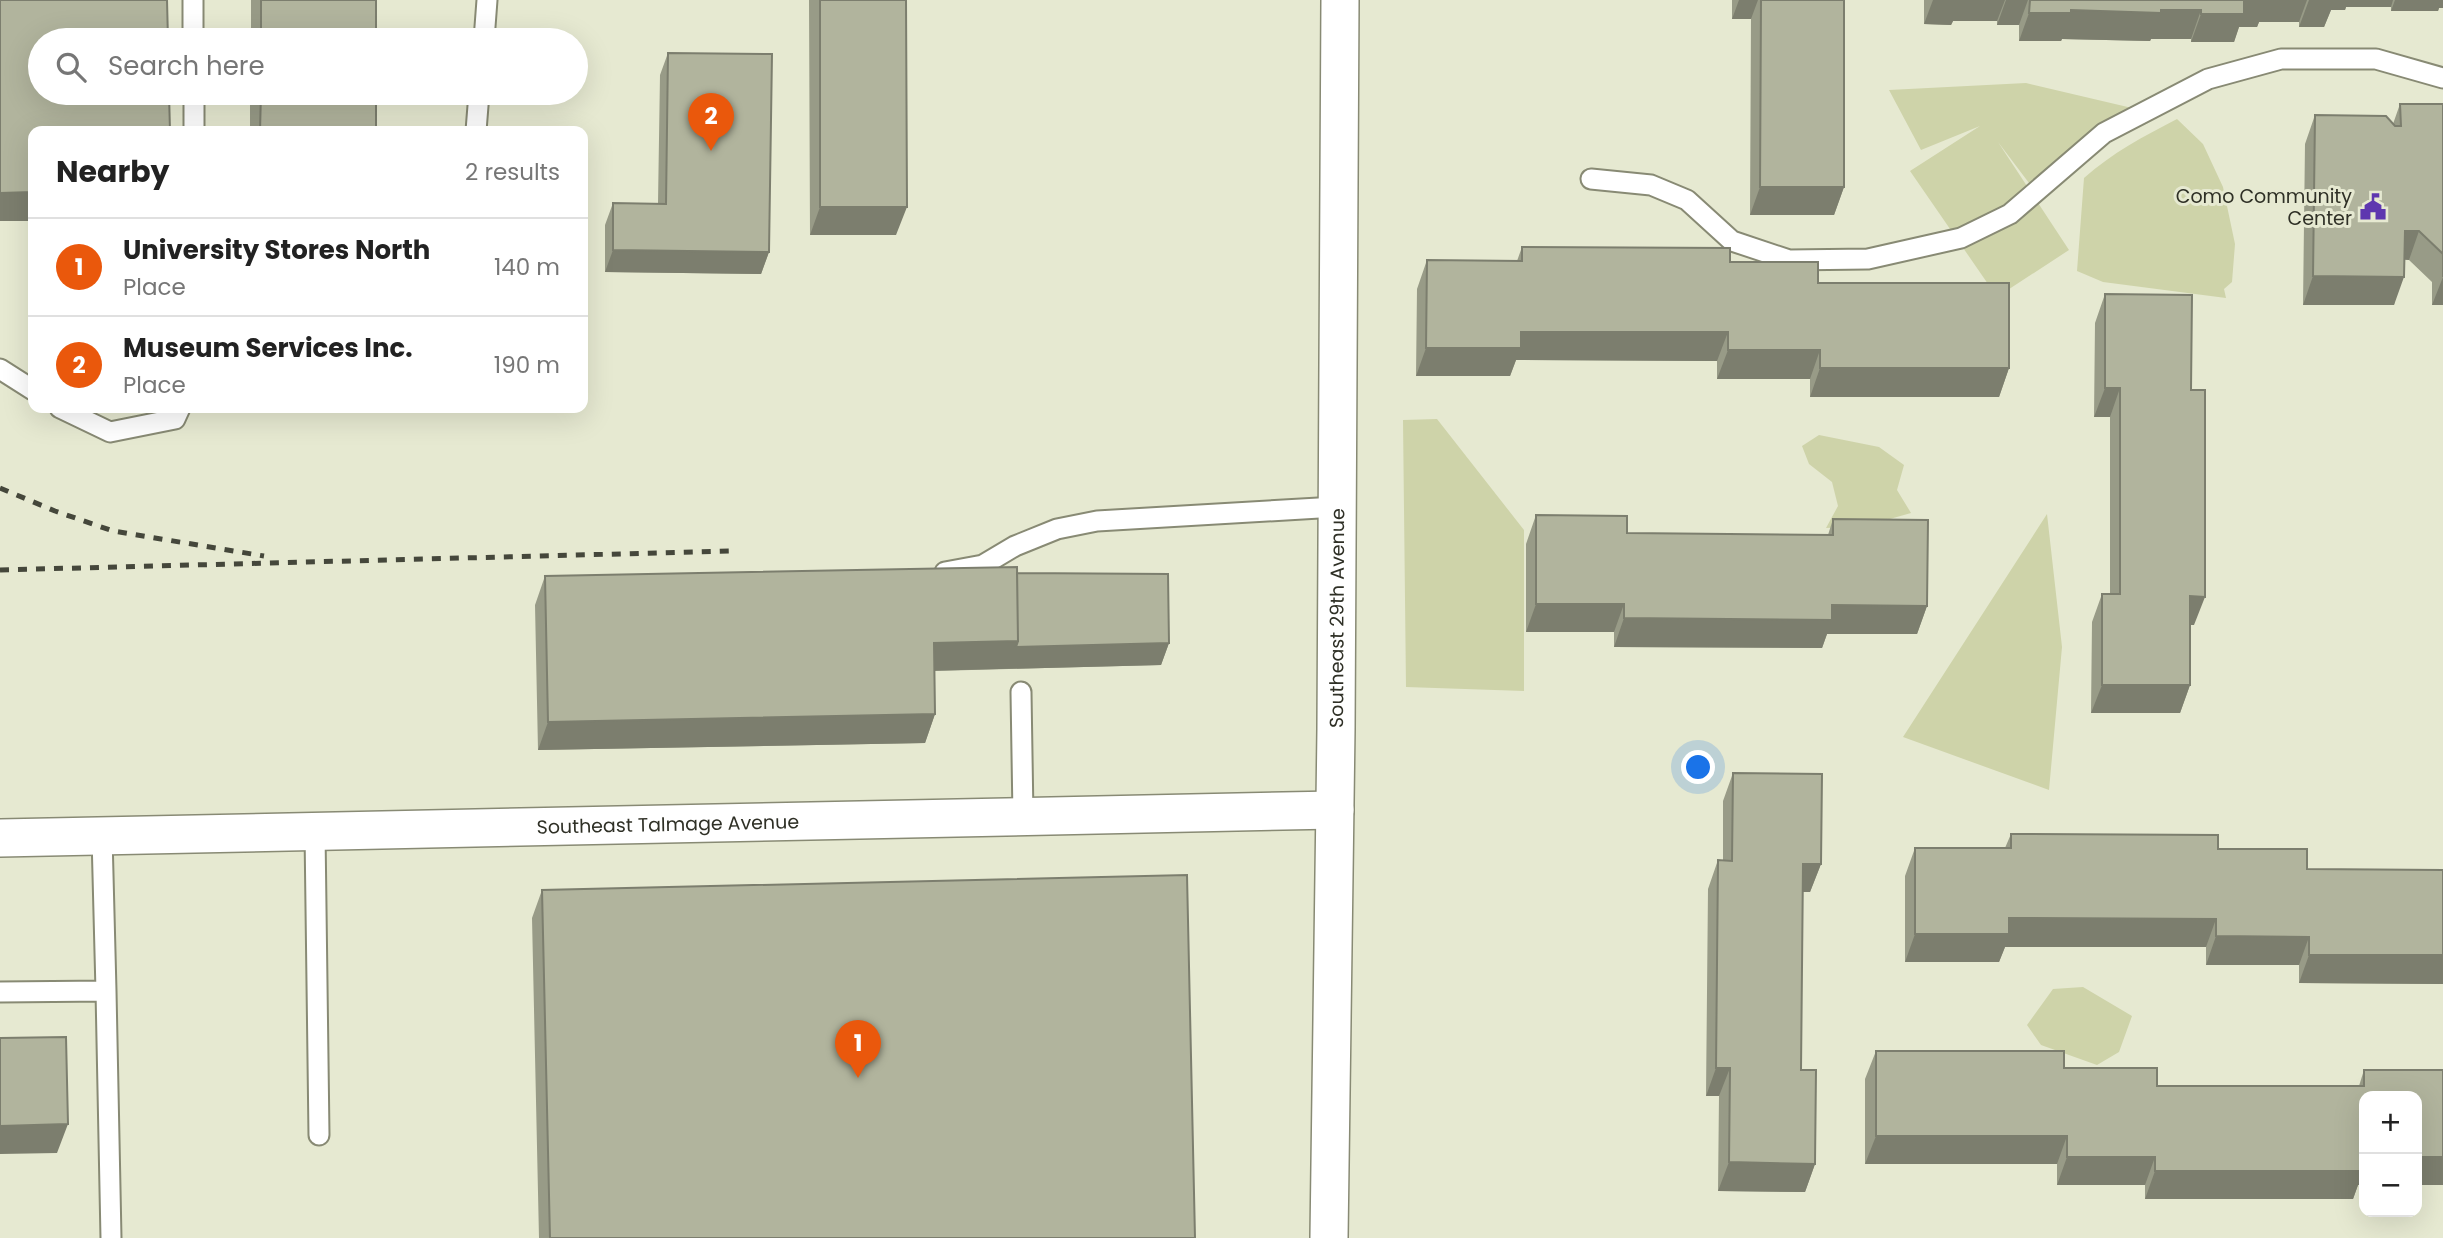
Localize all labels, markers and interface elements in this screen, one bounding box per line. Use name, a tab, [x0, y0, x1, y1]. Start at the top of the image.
search box	[28, 28, 588, 105]
icon: search	[52, 48, 90, 86]
text: Search here	[108, 48, 265, 84]
pin: 2	[688, 93, 734, 151]
text: Nearby	[56, 150, 170, 193]
text: 2 results	[465, 156, 560, 188]
place label: Como Community Center	[2176, 183, 2352, 232]
public building icon: Como Community Center	[2358, 192, 2388, 222]
text: University Stores North	[123, 232, 430, 268]
text: 1	[75, 251, 83, 283]
text: 140 m	[494, 251, 560, 283]
text: Place	[123, 271, 186, 303]
text: Museum Services Inc.	[123, 330, 413, 366]
text: 2	[72, 349, 86, 381]
text: 190 m	[494, 349, 560, 381]
text: Place	[123, 369, 186, 401]
street label: Southeast 29th Avenue	[1323, 508, 1351, 728]
your location	[1681, 750, 1715, 784]
street label: Southeast Talmage Avenue	[536, 808, 799, 840]
pin: 1	[835, 1020, 881, 1078]
map controls	[2359, 1091, 2422, 1217]
button: +	[2359, 1091, 2422, 1154]
button: −	[2359, 1154, 2422, 1217]

